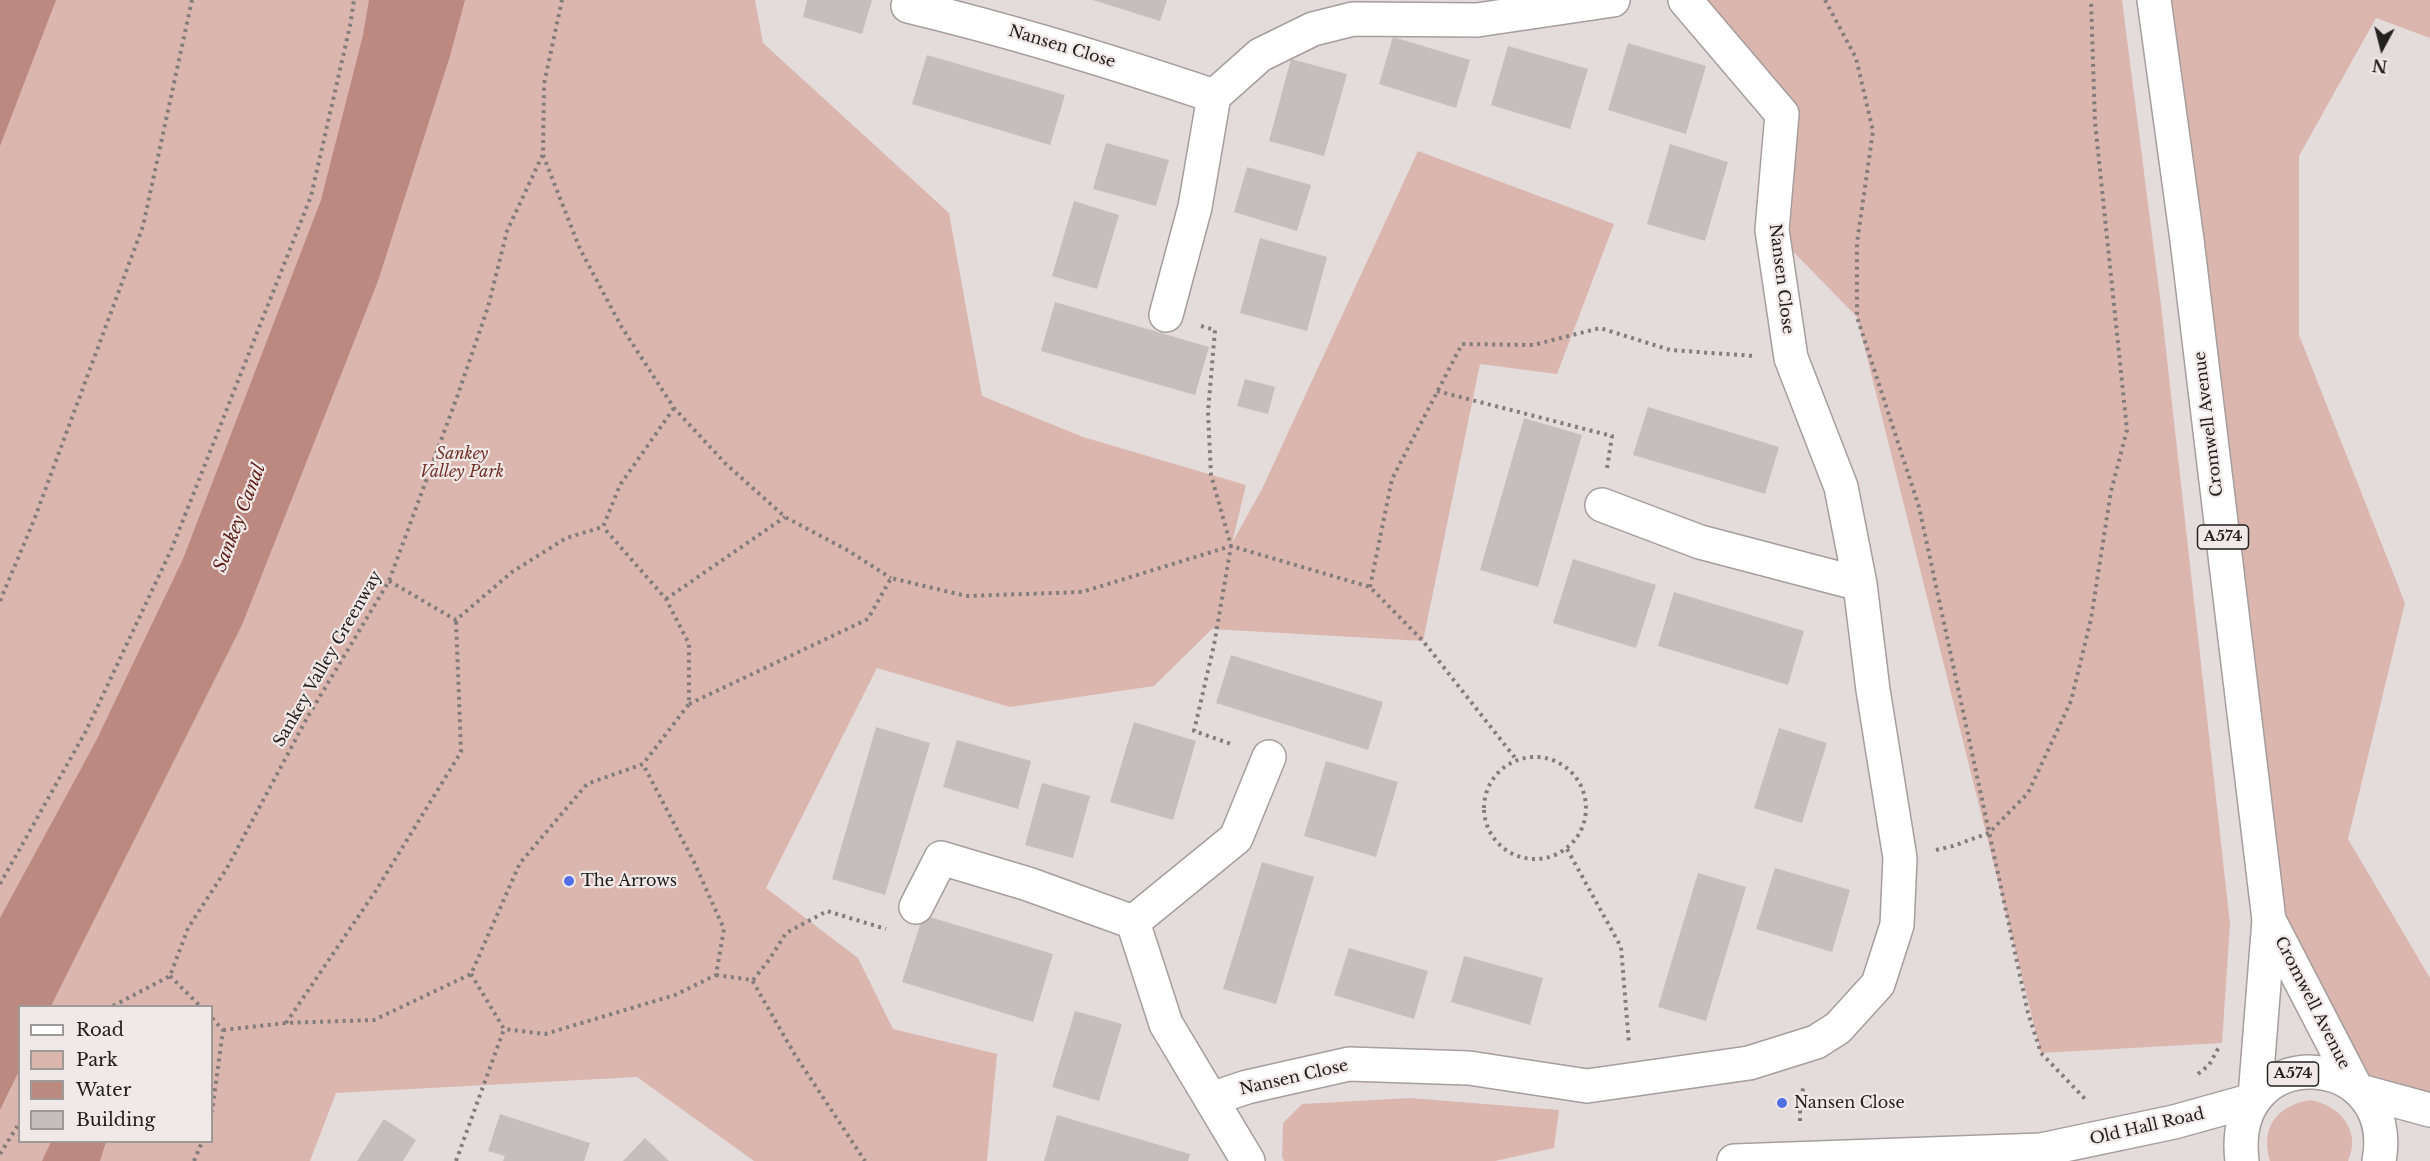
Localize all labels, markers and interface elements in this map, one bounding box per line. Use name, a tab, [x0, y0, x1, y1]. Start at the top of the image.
north arrow	[2352, 18, 2412, 78]
street label: Nansen Close	[1006, 22, 1118, 72]
text: N	[2371, 55, 2389, 77]
street label: Nansen Close	[1765, 223, 1797, 335]
street label: Cromwell Avenue	[2191, 350, 2227, 498]
park label: Sankey Valley Park	[420, 444, 504, 482]
water label: Sankey Canal	[209, 461, 271, 575]
road number: A574	[2198, 525, 2248, 549]
street label: Sankey Valley Greenway	[270, 568, 386, 750]
place label: The Arrows	[581, 871, 677, 891]
marker: The Arrows	[562, 874, 576, 888]
street label: Cromwell Avenue	[2270, 934, 2354, 1072]
legend	[18, 1005, 213, 1143]
text: Road	[76, 1019, 124, 1041]
text: Park	[76, 1049, 118, 1071]
street label: Nansen Close	[1238, 1056, 1350, 1100]
road number: A574	[2268, 1062, 2318, 1086]
text: Water	[76, 1079, 131, 1101]
place label: Nansen Close	[1794, 1093, 1905, 1113]
marker: Nansen Close	[1775, 1096, 1789, 1110]
street label: Old Hall Road	[2088, 1105, 2206, 1149]
text: Building	[76, 1109, 155, 1131]

